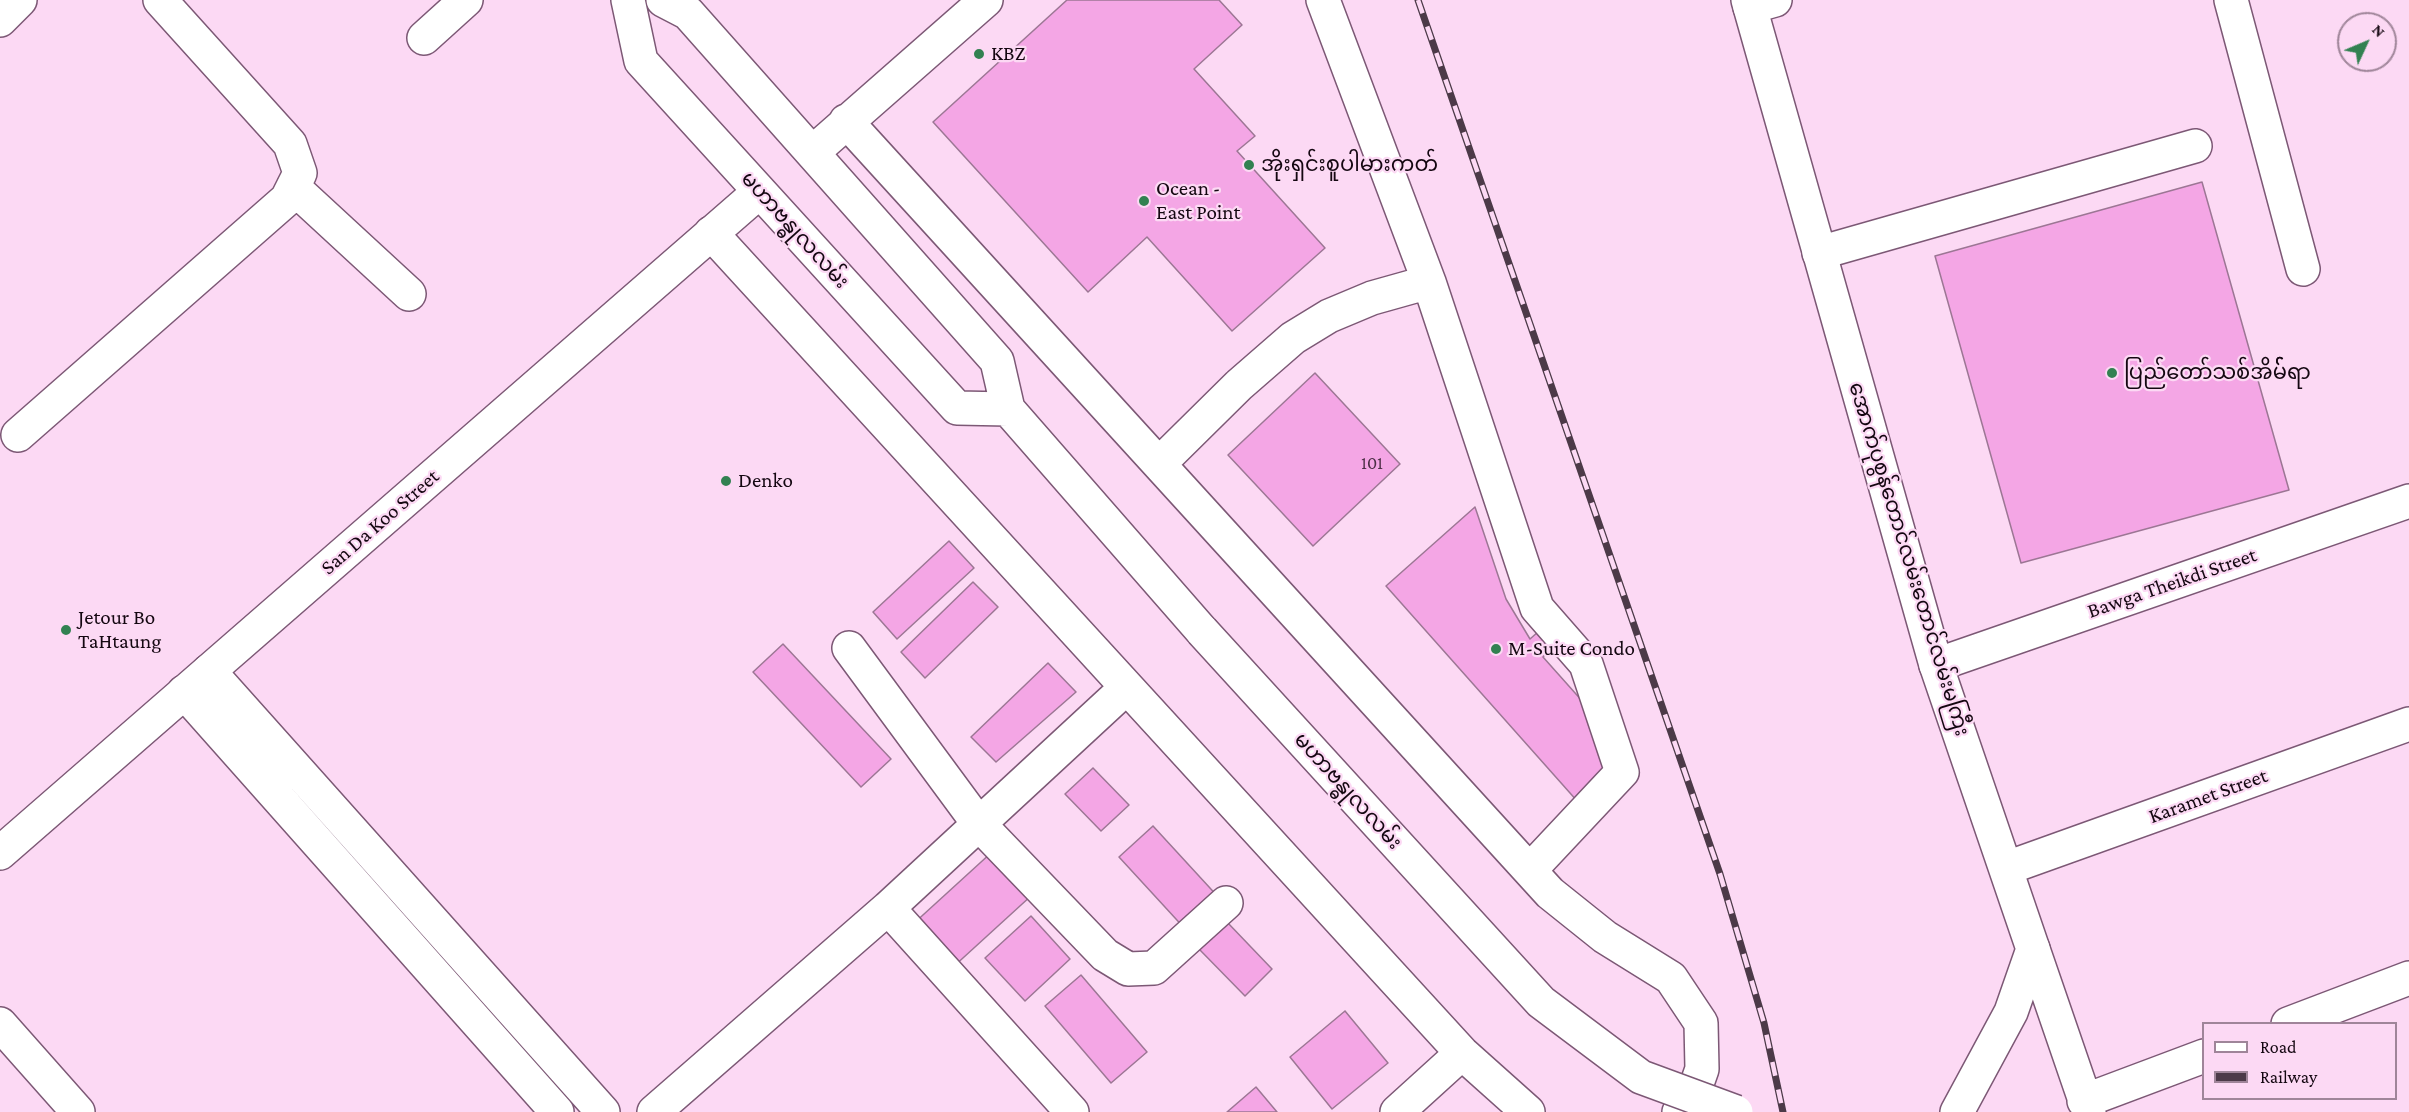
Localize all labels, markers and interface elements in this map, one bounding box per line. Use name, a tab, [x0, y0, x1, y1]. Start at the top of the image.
north arrow	[2337, 12, 2397, 72]
text: N	[2369, 21, 2389, 40]
place label: KBZ	[991, 41, 1025, 67]
marker: KBZ	[972, 47, 986, 61]
place label: အိုးရှင်းစူပါမားကတ်	[1261, 152, 1438, 178]
marker: အိုးရှင်းစူပါမားကတ်	[1242, 158, 1256, 172]
street label: မဟာဗန္ဓုလလမ်း	[736, 166, 854, 294]
place label: Ocean - East Point	[1156, 176, 1241, 226]
marker: Ocean - East Point	[1137, 194, 1151, 208]
place label: ပြည်တော်သစ်အိမ််ရာ	[2124, 360, 2311, 386]
marker: ပြည်တော်သစ်အိမ််ရာ	[2105, 366, 2119, 380]
street label: အောက်ပုစွန်တောင်လမ်းတောင်လမ်းမကြီး	[1843, 379, 1975, 739]
house number: 101	[1361, 452, 1383, 474]
street label: San Da Koo Street	[316, 464, 444, 580]
place label: Denko	[738, 468, 793, 494]
marker: Denko	[719, 474, 733, 488]
street label: Bawga Theikdi Street	[2084, 542, 2260, 624]
place label: Jetour Bo TaHtaung	[78, 605, 161, 655]
marker: Jetour Bo TaHtaung	[59, 623, 73, 637]
place label: M-Suite Condo	[1508, 636, 1635, 662]
marker: M-Suite Condo	[1489, 642, 1503, 656]
street label: မဟာဗန္ဓုလလမ်း	[1289, 727, 1407, 855]
street label: Karamet Street	[2145, 763, 2271, 829]
legend	[2202, 1022, 2397, 1100]
text: Road	[2260, 1037, 2297, 1057]
text: Railway	[2260, 1067, 2317, 1087]

